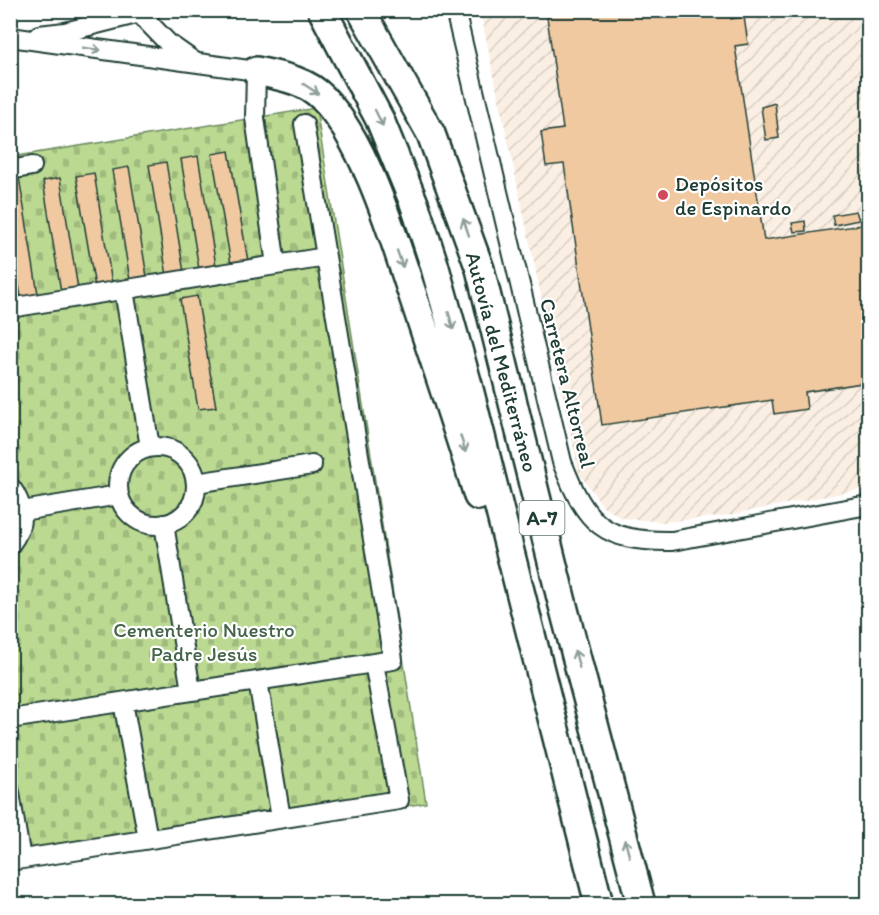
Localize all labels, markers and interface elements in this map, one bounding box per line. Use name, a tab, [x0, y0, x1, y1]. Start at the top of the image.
one-way arrow	[82, 43, 101, 54]
one-way arrow	[303, 83, 319, 95]
one-way arrow	[373, 108, 385, 126]
place label: Depósitos de Espinardo	[675, 171, 792, 220]
marker: Depósitos de Espinardo	[656, 188, 670, 202]
one-way arrow	[459, 218, 470, 237]
one-way arrow	[396, 249, 407, 268]
street label: Autovía del Mediterráneo	[461, 249, 543, 475]
street label: Carretera Altorreal	[535, 296, 601, 470]
one-way arrow	[446, 311, 457, 330]
one-way arrow	[458, 434, 469, 453]
road number: A-7	[520, 501, 564, 535]
park label: Cementerio Nuestro Padre Jesús	[113, 617, 295, 666]
one-way arrow	[571, 650, 583, 669]
one-way arrow	[620, 839, 632, 858]

